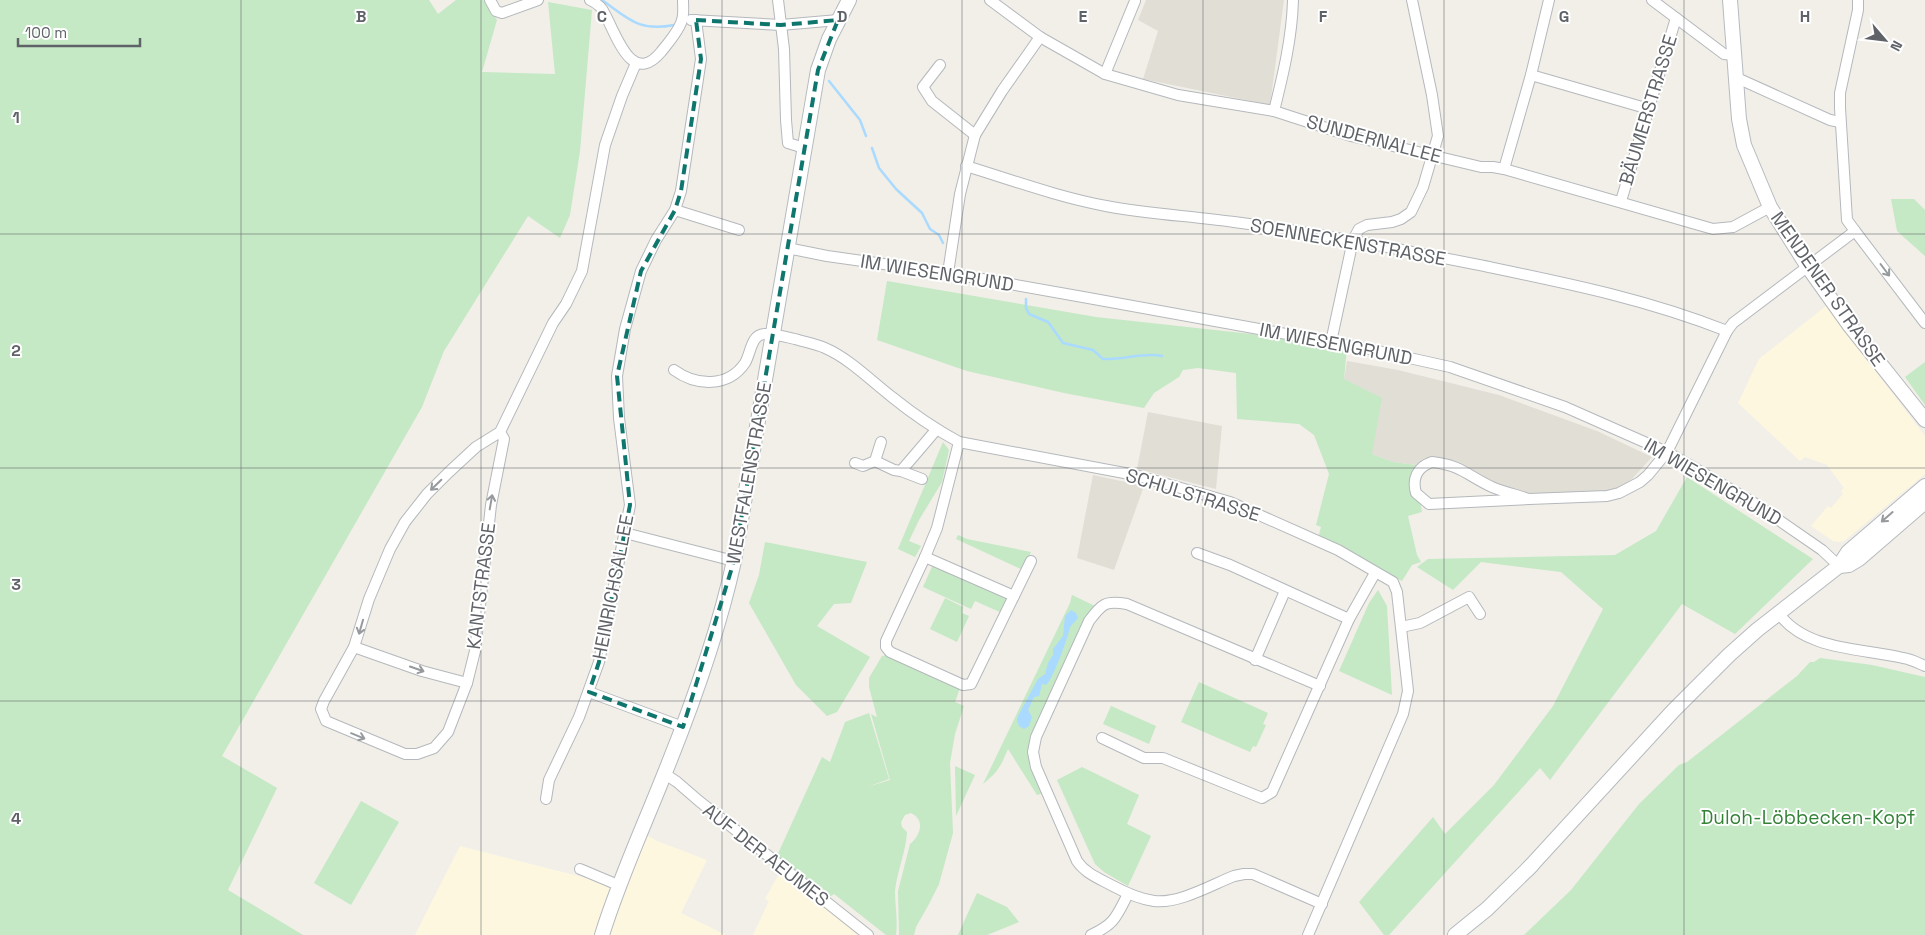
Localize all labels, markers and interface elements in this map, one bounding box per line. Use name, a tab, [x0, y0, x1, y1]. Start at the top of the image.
text: B	[356, 6, 366, 27]
text: C	[597, 6, 607, 27]
text: D	[837, 6, 847, 27]
text: E	[1079, 6, 1088, 27]
text: F	[1319, 6, 1328, 27]
text: G	[1559, 6, 1569, 27]
text: H	[1800, 6, 1810, 27]
scale bar	[18, 15, 140, 47]
north arrow	[1860, 15, 1910, 65]
text: 100 m	[25, 23, 67, 42]
street label: BÄUMERSTRASSE	[1613, 32, 1683, 188]
text: N	[1886, 38, 1907, 54]
text: 1	[12, 107, 20, 128]
street label: SUNDERNALLEE	[1304, 109, 1444, 169]
street label: MENDENER STRASSE	[1765, 207, 1891, 371]
street label: SOENNECKENSTRASSE	[1248, 212, 1448, 272]
street label: IM WIESENGRUND	[858, 249, 1016, 297]
one-way arrow	[1879, 263, 1890, 276]
street label: IM WIESENGRUND	[1257, 317, 1415, 371]
text: 2	[11, 340, 21, 361]
street label: WESTFALENSTRASSE	[721, 380, 777, 566]
street label: IM WIESENGRUND	[1640, 432, 1786, 532]
street label: SCHULSTRASSE	[1123, 463, 1263, 527]
one-way arrow	[429, 479, 442, 491]
one-way arrow	[487, 494, 497, 510]
one-way arrow	[1881, 511, 1894, 523]
street label: HEINRICHSALLEE	[587, 512, 639, 662]
street label: KANTSTRASSE	[461, 521, 501, 651]
text: 3	[11, 574, 21, 595]
one-way arrow	[355, 619, 365, 635]
one-way arrow	[409, 665, 424, 674]
one-way arrow	[350, 731, 365, 741]
street label: AUF DER AEUMES	[698, 798, 834, 912]
park label: Duloh-Löbbecken-Kopf	[1701, 805, 1915, 830]
text: 4	[11, 808, 21, 829]

